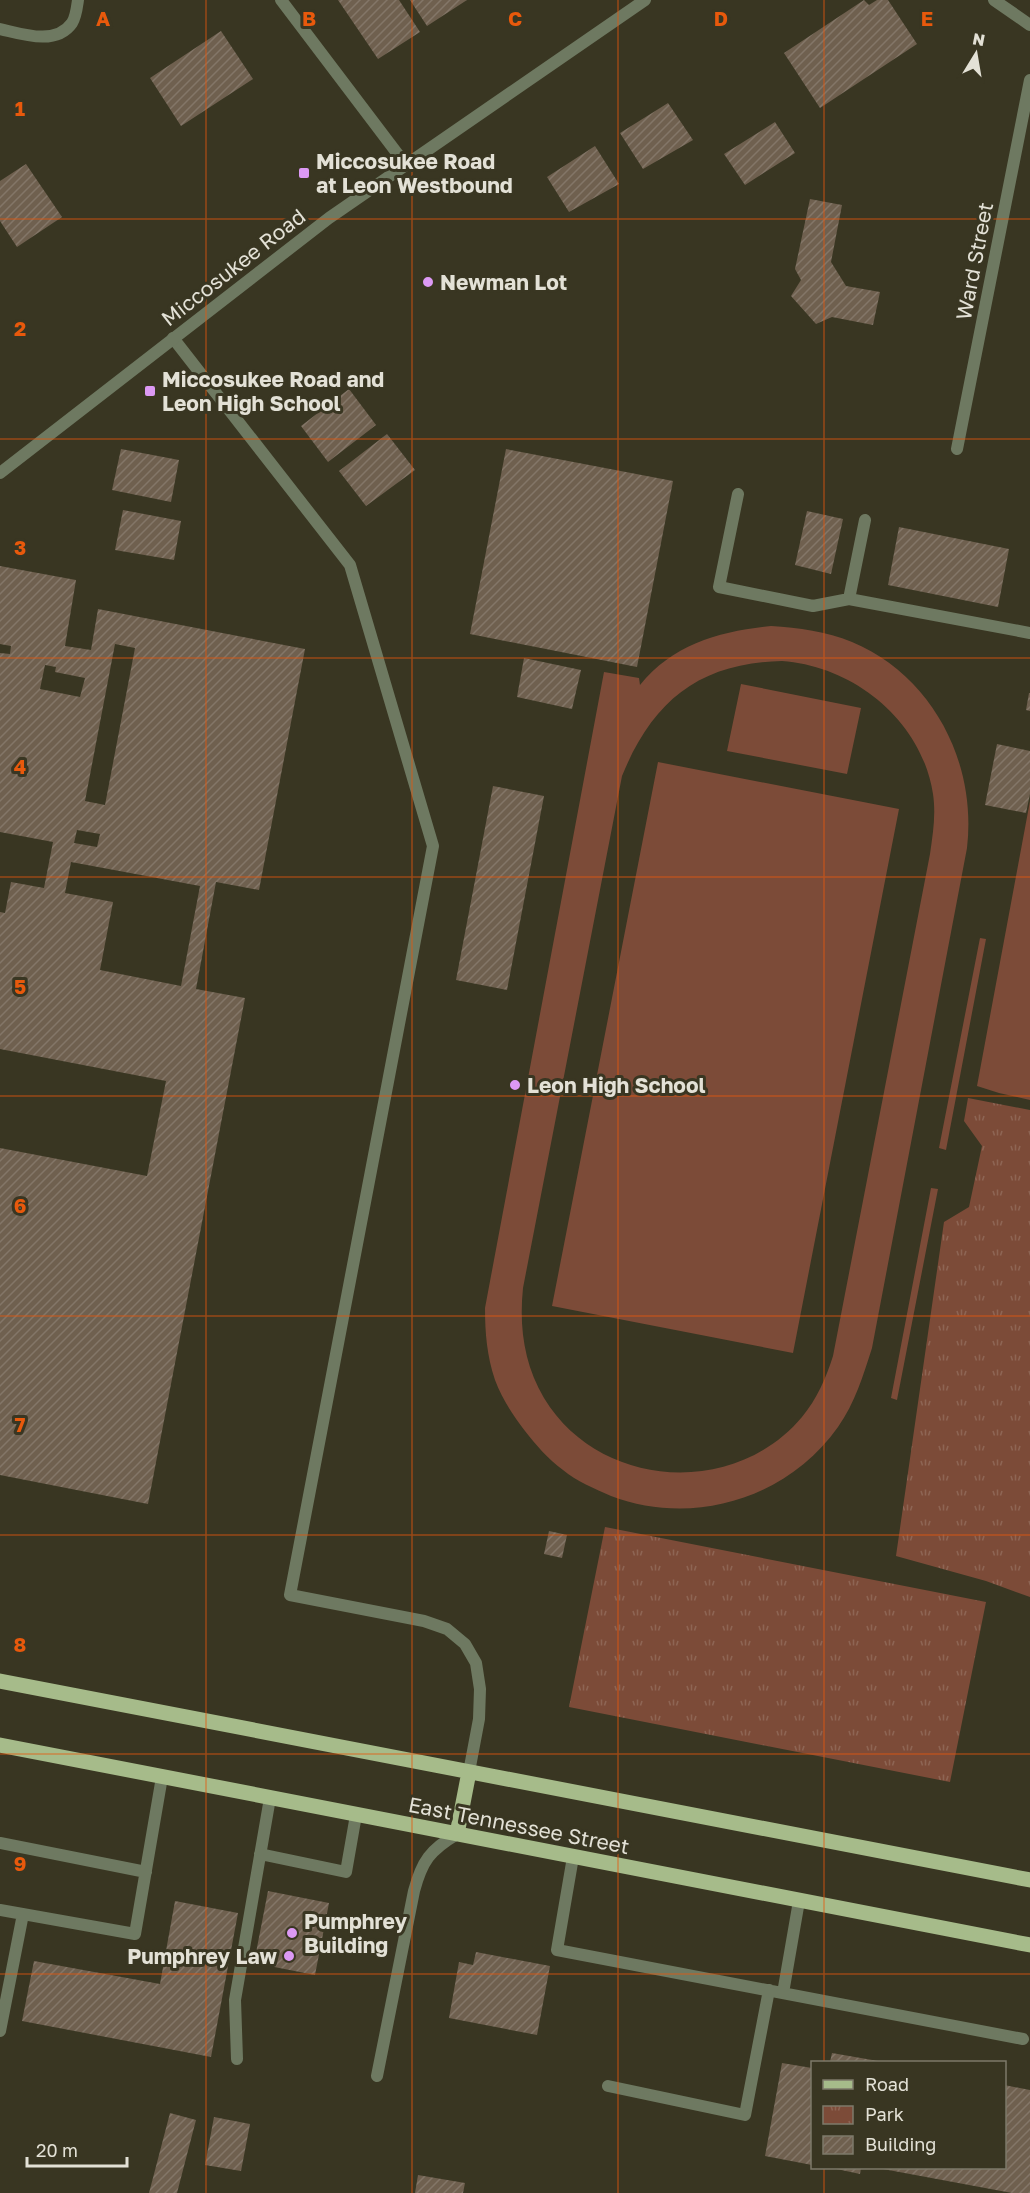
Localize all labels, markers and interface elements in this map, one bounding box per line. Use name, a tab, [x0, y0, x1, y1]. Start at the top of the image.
text: A	[96, 6, 110, 30]
text: B	[302, 6, 316, 30]
text: C	[508, 6, 522, 30]
text: D	[714, 6, 728, 30]
text: E	[921, 6, 933, 30]
north arrow	[946, 24, 1006, 84]
text: N	[971, 28, 987, 50]
text: 1	[15, 96, 25, 120]
place label: Miccosukee Road at Leon Westbound	[316, 148, 513, 198]
marker: Miccosukee Road at Leon Westbound	[297, 166, 311, 180]
street label: Ward Street	[950, 200, 998, 322]
street label: Miccosukee Road	[156, 203, 310, 331]
place label: Newman Lot	[440, 269, 567, 295]
marker: Newman Lot	[421, 275, 435, 289]
text: 2	[14, 316, 26, 340]
place label: Miccosukee Road and Leon High School	[162, 366, 384, 416]
marker: Miccosukee Road and Leon High School	[143, 384, 157, 398]
text: 3	[14, 535, 26, 559]
text: 4	[14, 754, 26, 778]
text: 5	[14, 974, 26, 998]
place label: Leon High School	[527, 1072, 706, 1098]
marker: Leon High School	[508, 1078, 522, 1092]
text: 6	[14, 1193, 26, 1217]
text: 7	[15, 1412, 26, 1436]
text: 8	[14, 1632, 26, 1656]
street label: East Tennessee Street	[406, 1791, 632, 1859]
text: 9	[14, 1851, 26, 1875]
place label: Pumphrey Building	[304, 1908, 407, 1958]
marker: Pumphrey Building	[285, 1926, 299, 1940]
place label: Pumphrey Law	[127, 1943, 278, 1969]
marker: Pumphrey Law	[282, 1949, 296, 1963]
legend	[811, 2061, 1006, 2169]
text: Road	[865, 2073, 909, 2095]
text: Park	[865, 2103, 904, 2125]
scale bar	[27, 2130, 128, 2168]
text: Building	[865, 2133, 936, 2155]
text: 20 m	[36, 2139, 78, 2161]

